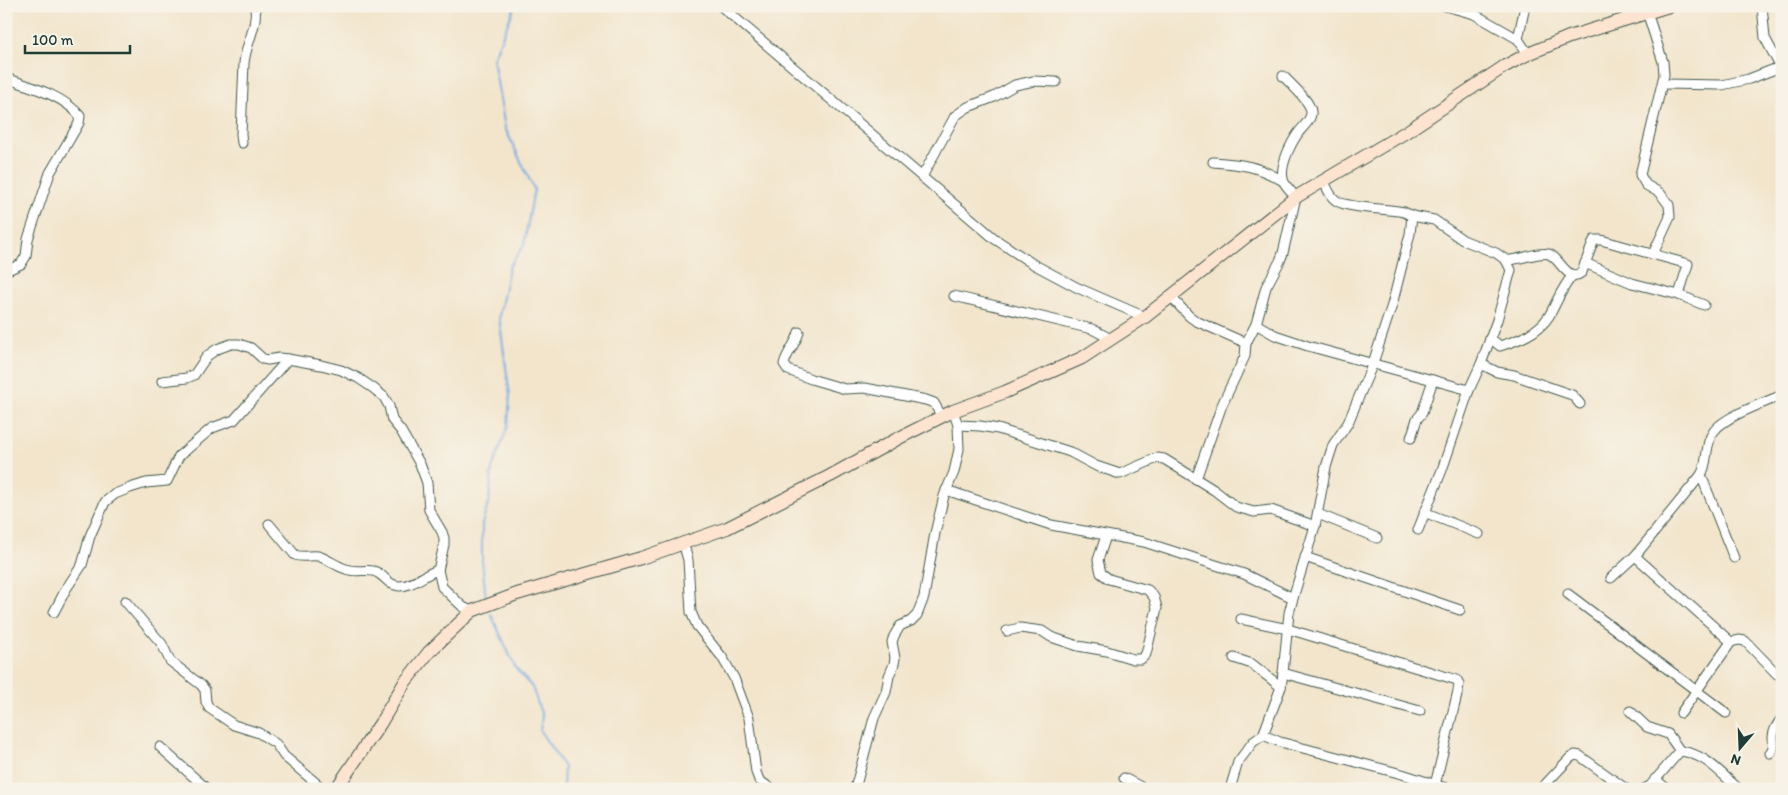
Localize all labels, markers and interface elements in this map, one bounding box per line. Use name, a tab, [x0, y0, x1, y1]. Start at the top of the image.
scale bar	[25, 22, 130, 54]
text: 100 m	[32, 31, 74, 49]
north arrow	[1716, 722, 1766, 772]
text: N	[1729, 750, 1743, 769]

